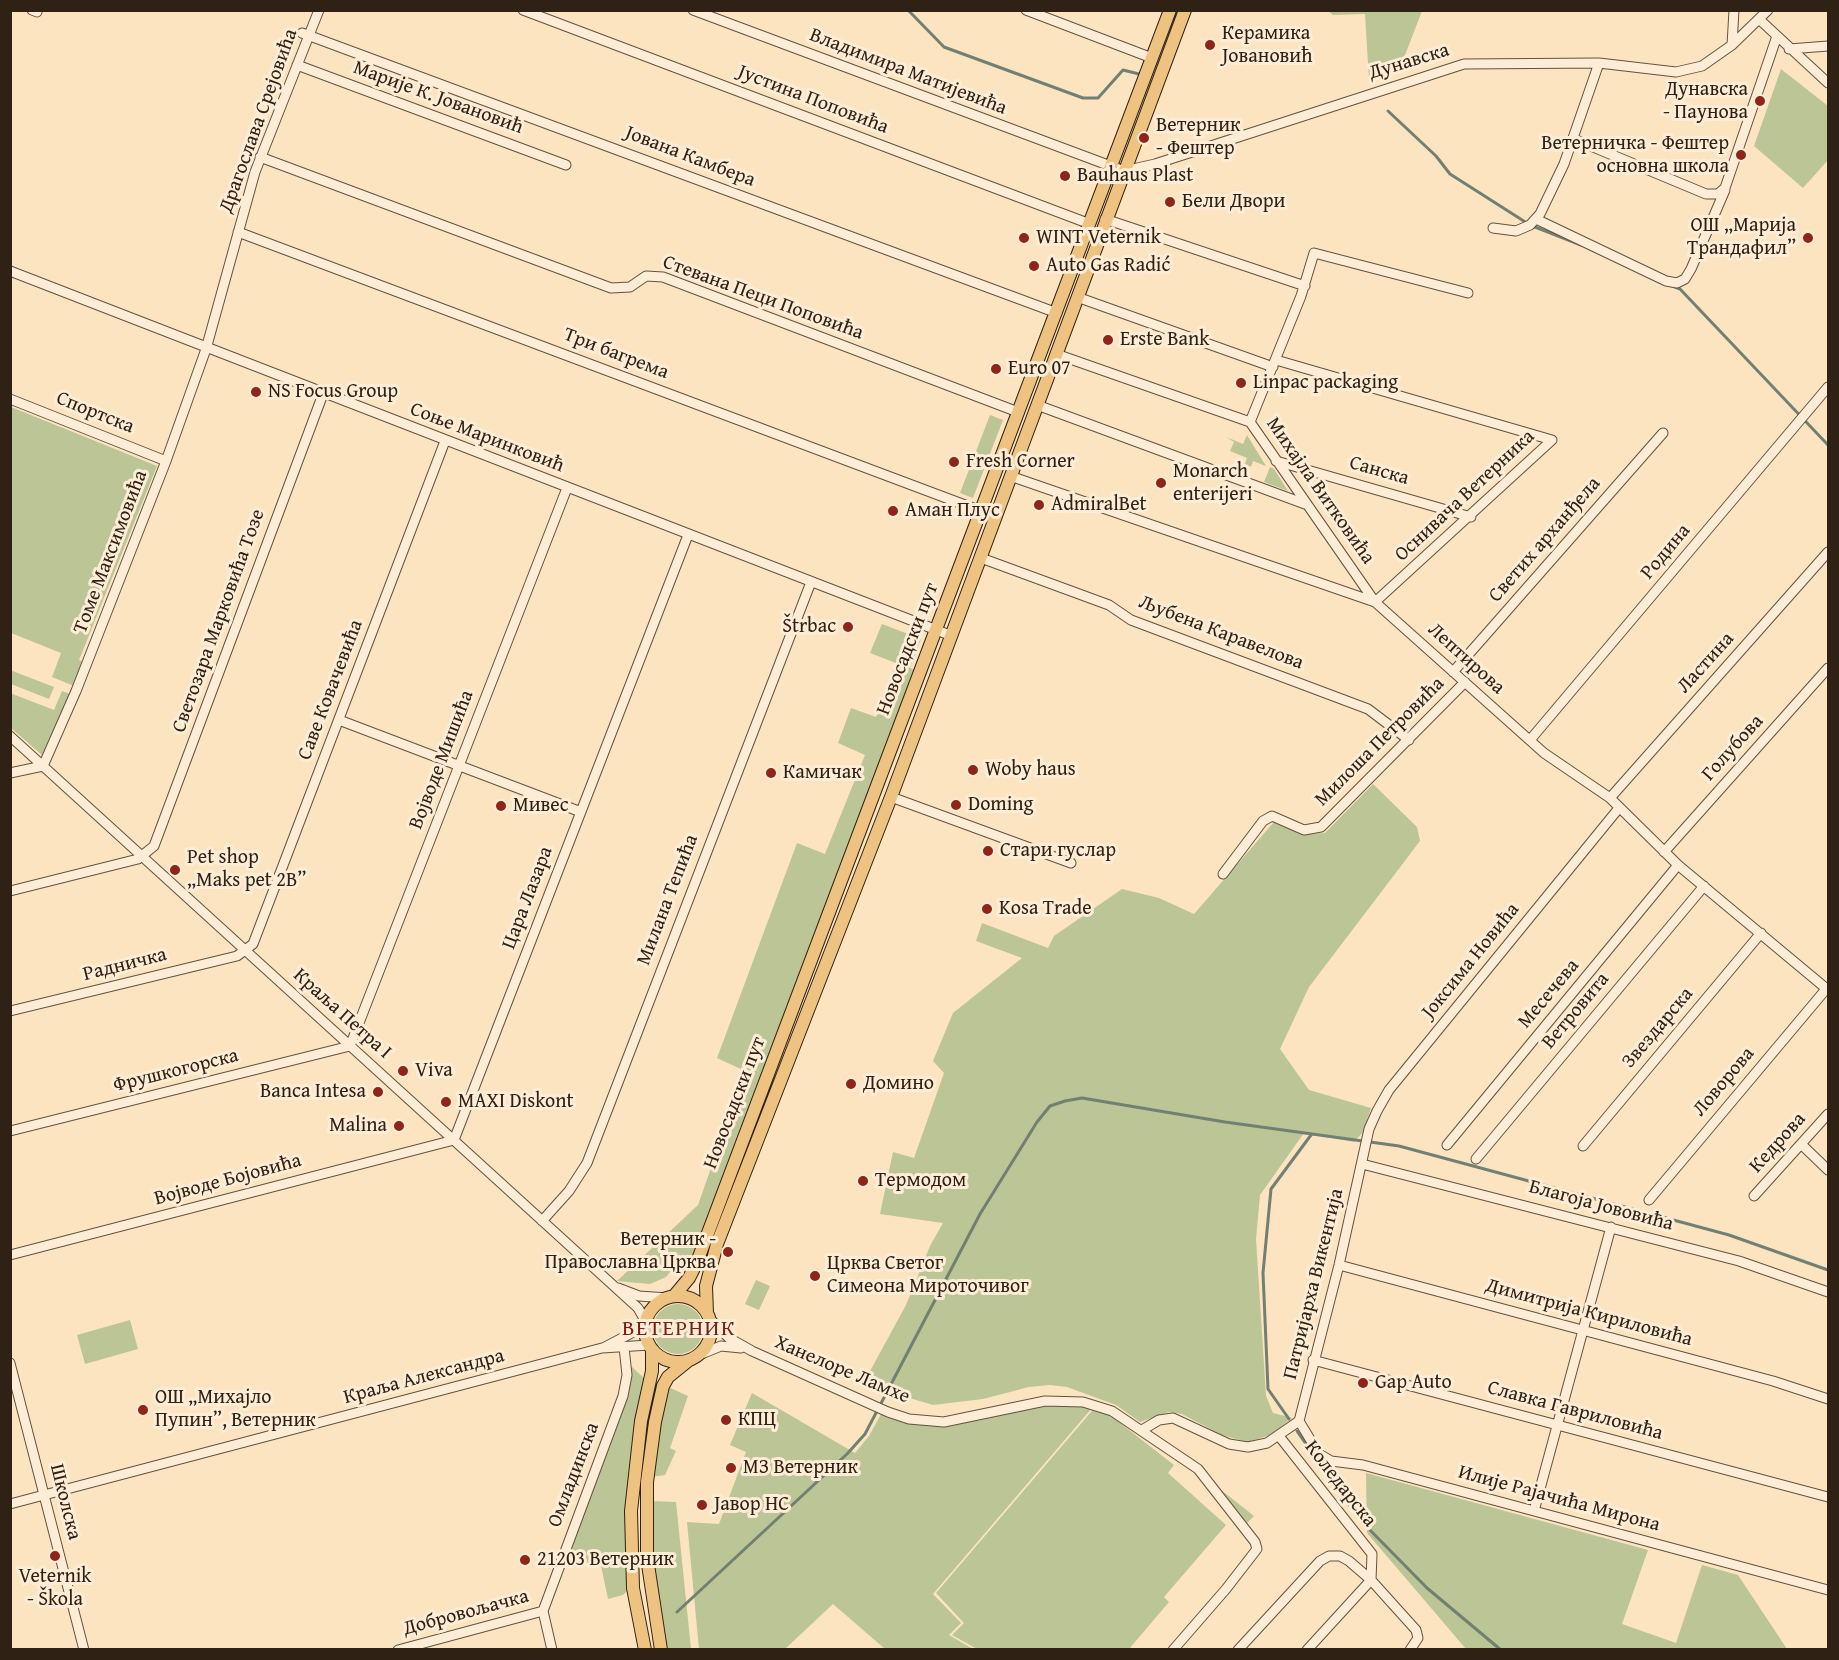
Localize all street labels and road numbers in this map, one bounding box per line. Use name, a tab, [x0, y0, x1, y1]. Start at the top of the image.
street label: Владимира Матијевића	[806, 23, 1010, 121]
street label: Драгослава Срејовића	[215, 26, 303, 216]
street label: Дунавска	[1366, 38, 1452, 86]
street label: Марије К. Јовановић	[350, 56, 526, 140]
street label: Јустина Поповића	[734, 60, 892, 140]
street label: Јована Камбера	[622, 121, 758, 193]
street label: Стевана Пеци Поповића	[659, 251, 867, 345]
street label: Три багрема	[560, 323, 672, 385]
street label: Спортска	[53, 387, 137, 439]
street label: Соње Маринковић	[407, 398, 567, 478]
street label: Михајла Витковића	[1260, 413, 1380, 569]
street label: Оснивача Ветерника	[1390, 425, 1540, 567]
street label: Санска	[1346, 451, 1412, 491]
street label: Томе Максимовића	[69, 467, 153, 637]
street label: Светих арханђела	[1484, 472, 1606, 608]
street label: Светозара Марковића Тозе	[167, 506, 271, 736]
street label: Родина	[1636, 519, 1696, 585]
street label: Новосадски пут	[872, 580, 944, 718]
street label: Љубена Каравелова	[1135, 590, 1307, 676]
street label: Саве Ковачевића	[293, 617, 369, 763]
street label: Лептирова	[1423, 618, 1509, 700]
street label: Ластина	[1672, 628, 1740, 698]
street label: Милоша Петровића	[1310, 672, 1450, 812]
street label: Војводе Мишића	[404, 687, 480, 833]
street label: Голубова	[1697, 710, 1769, 786]
street label: Милана Тепића	[632, 831, 704, 969]
street label: Цара Лазара	[497, 843, 559, 953]
street label: Јоксима Новића	[1417, 898, 1525, 1024]
street label: Радничка	[81, 943, 169, 987]
street label: Месечева	[1513, 955, 1585, 1033]
street label: Краља Петра I	[288, 964, 396, 1064]
street label: Ветровита	[1537, 968, 1615, 1054]
street label: Звездарска	[1617, 983, 1699, 1073]
street label: Новосадски пут	[699, 1034, 771, 1172]
street label: Ловорова	[1688, 1042, 1760, 1122]
street label: Фрушкогорска	[111, 1044, 241, 1098]
street label: Кедрова	[1745, 1108, 1811, 1178]
street label: Војводе Бојовића	[152, 1149, 304, 1211]
street label: Благоја Јововића	[1526, 1175, 1676, 1237]
street label: Патријарха Викентија	[1279, 1186, 1349, 1382]
street label: Димитрија Кириловића	[1483, 1274, 1695, 1352]
street label: Ханелоре Ламхе	[771, 1331, 913, 1409]
street label: Краља Александра	[341, 1344, 507, 1410]
street label: Славка Гавриловића	[1485, 1376, 1665, 1446]
street label: Омладинска	[543, 1419, 605, 1531]
street label: Коледарска	[1299, 1436, 1381, 1532]
street label: Илије Рајачића Мирона	[1455, 1460, 1663, 1538]
street label: Школска	[44, 1462, 86, 1542]
street label: Добровољачка	[401, 1585, 531, 1641]

